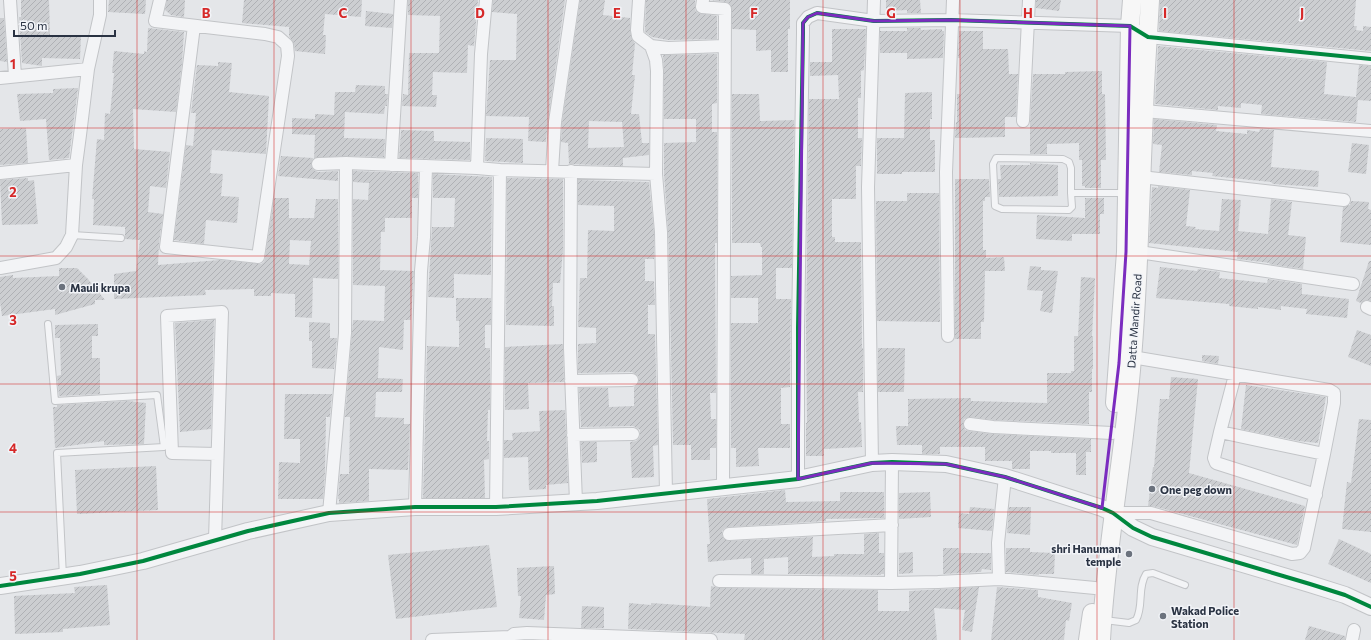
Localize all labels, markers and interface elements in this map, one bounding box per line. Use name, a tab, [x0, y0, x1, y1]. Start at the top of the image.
text: B	[202, 5, 211, 21]
text: C	[339, 5, 348, 21]
text: D	[475, 5, 485, 21]
text: E	[613, 5, 621, 21]
text: F	[750, 5, 758, 21]
text: G	[886, 5, 896, 21]
text: H	[1023, 5, 1033, 21]
text: I	[1163, 5, 1167, 21]
text: J	[1300, 5, 1304, 21]
scale bar	[14, 12, 115, 38]
text: 50 m	[20, 18, 48, 32]
text: 1	[10, 56, 16, 72]
text: 2	[9, 184, 17, 200]
street label: Datta Mandir Road	[1124, 273, 1144, 369]
place label: Mauli krupa	[70, 281, 130, 294]
marker: Mauli krupa	[57, 282, 67, 292]
text: 3	[9, 312, 17, 328]
text: 4	[9, 440, 17, 456]
place label: One peg down	[1160, 483, 1232, 496]
marker: One peg down	[1147, 484, 1157, 494]
place label: shri Hanuman temple	[1051, 542, 1121, 568]
marker: shri Hanuman temple	[1124, 549, 1134, 559]
text: 5	[9, 568, 17, 584]
place label: Wakad Police Station	[1171, 604, 1239, 630]
marker: Wakad Police Station	[1158, 611, 1168, 621]

